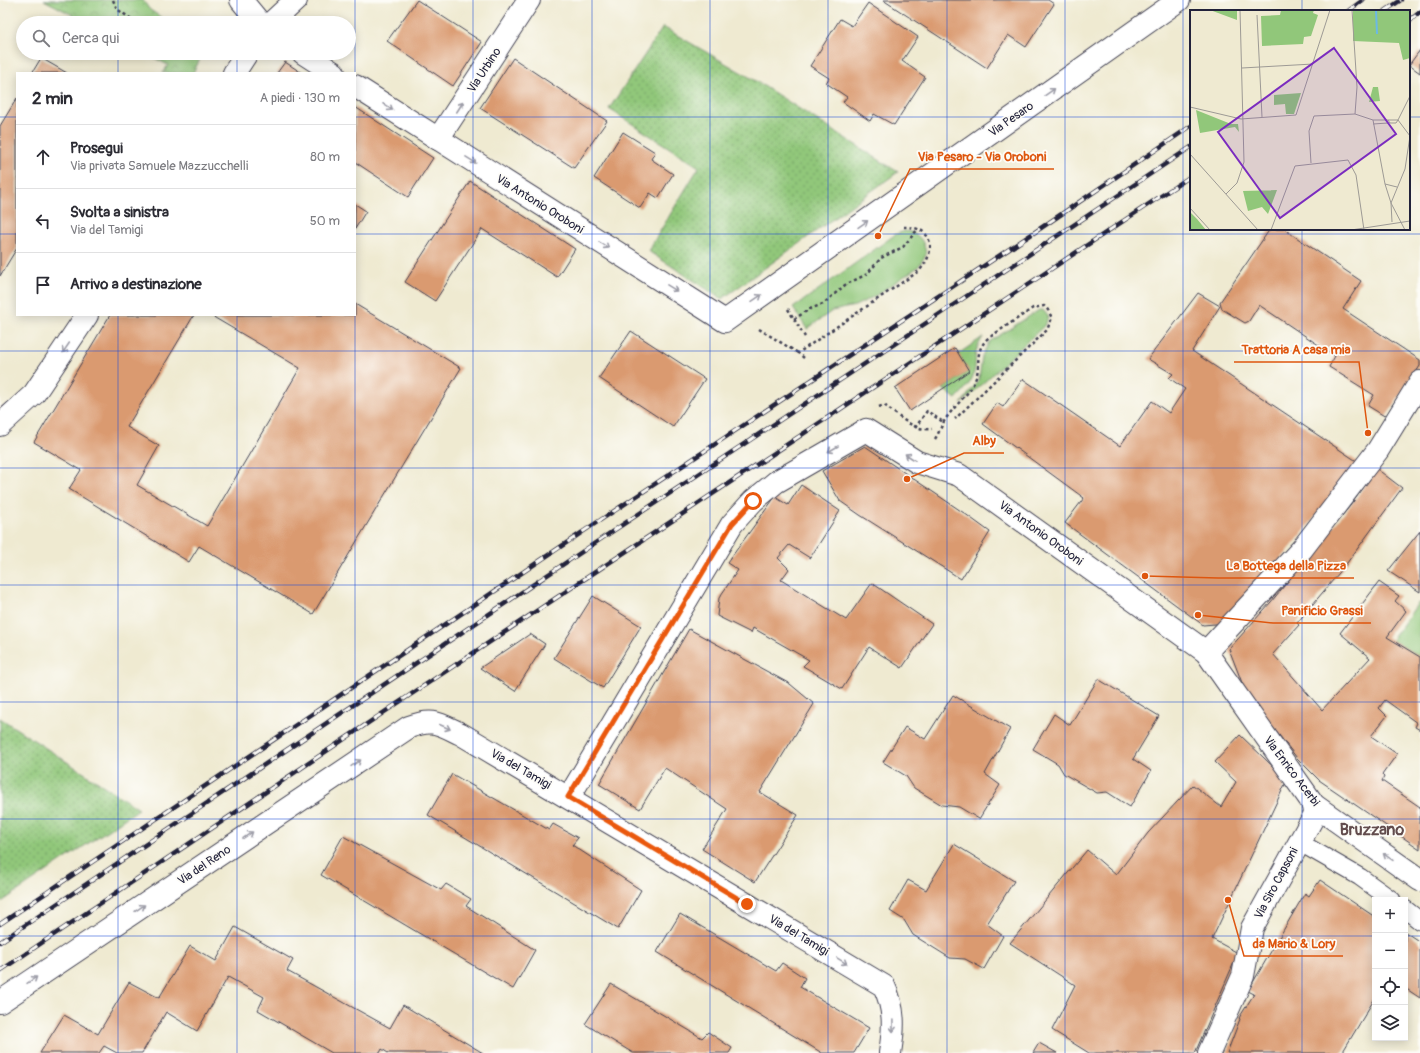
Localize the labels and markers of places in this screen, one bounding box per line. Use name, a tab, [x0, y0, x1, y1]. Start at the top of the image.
callout: Via Pesaro - Via Oroboni	[910, 144, 1054, 169]
callout: Trattoria A casa mia	[1234, 337, 1359, 362]
callout: Alby	[964, 428, 1004, 453]
callout: La Bottega della Pizza	[1218, 553, 1354, 578]
callout: Panificio Grassi	[1273, 598, 1371, 623]
callout: da Mario & Lory	[1244, 931, 1343, 956]

